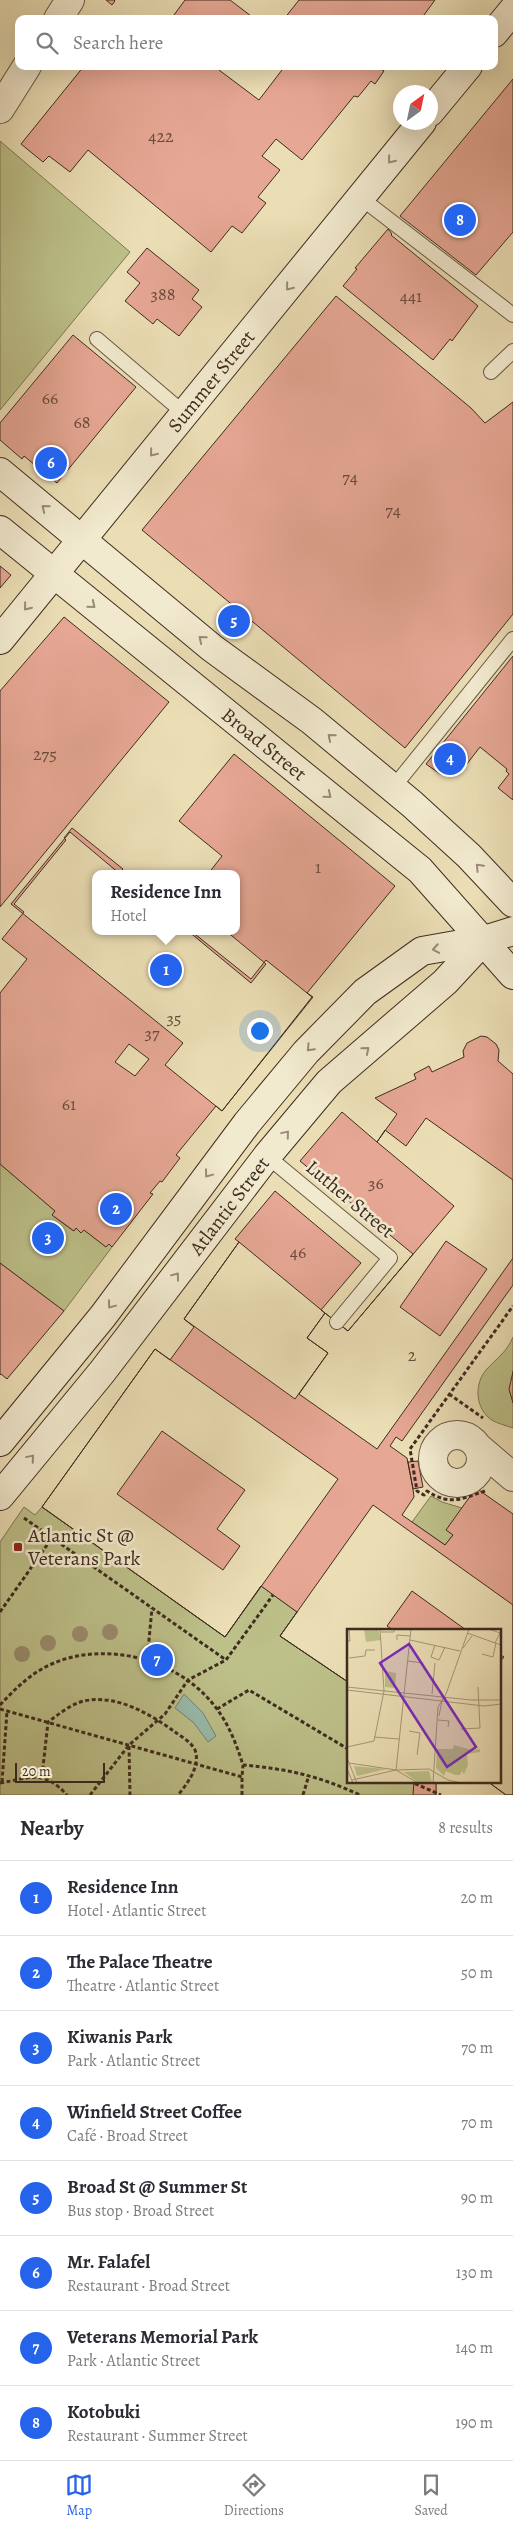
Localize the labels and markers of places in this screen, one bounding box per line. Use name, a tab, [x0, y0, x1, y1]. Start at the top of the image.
pin: 8	[444, 201, 476, 239]
pin: 6	[35, 444, 67, 482]
pin: 5	[218, 602, 250, 640]
pin: 4	[434, 740, 466, 778]
pin: 1	[150, 951, 182, 989]
pin: 2	[100, 1190, 132, 1228]
pin: 3	[32, 1219, 64, 1257]
place label: Atlantic St @ Veterans Park	[27, 1522, 141, 1572]
marker: Atlantic St @ Veterans Park	[12, 1541, 24, 1553]
pin: 7	[141, 1641, 173, 1679]

